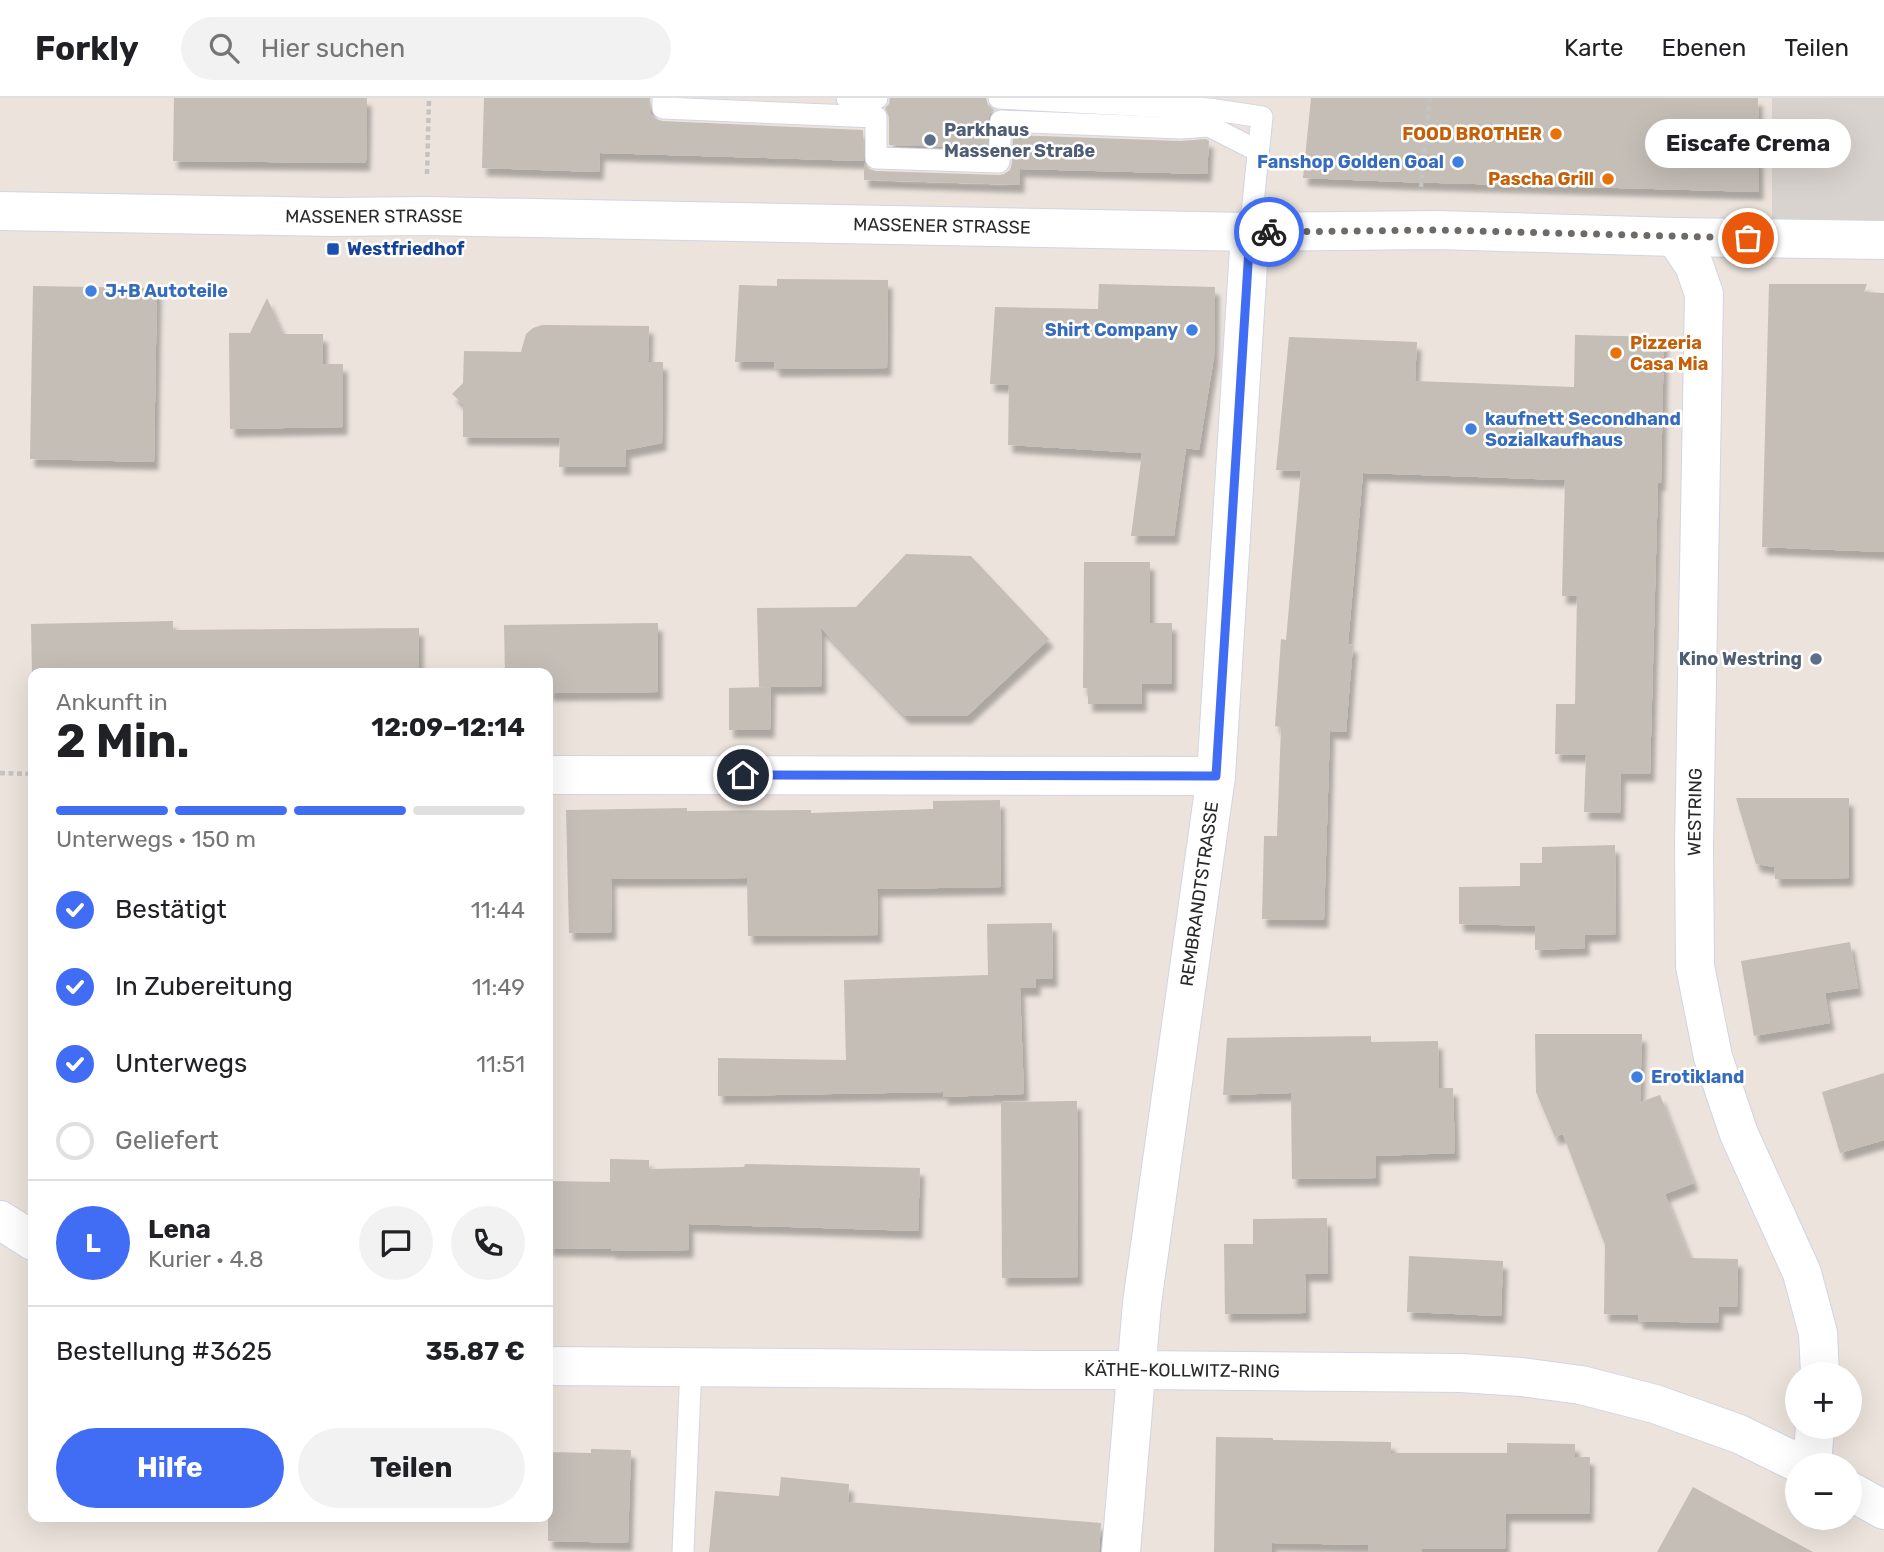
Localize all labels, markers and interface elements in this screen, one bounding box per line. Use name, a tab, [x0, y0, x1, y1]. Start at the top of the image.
search box	[181, 17, 671, 80]
text: Forkly	[35, 29, 139, 68]
icon: search	[205, 29, 243, 67]
text: Hier suchen	[261, 33, 405, 64]
text: Karte	[1564, 34, 1624, 62]
text: Ebenen	[1662, 34, 1746, 62]
text: Teilen	[1784, 34, 1849, 62]
place label: Parkhaus Massener Straße	[944, 119, 1096, 162]
callout: Eiscafe Crema	[1645, 119, 1851, 168]
place label: FOOD BROTHER	[1402, 123, 1542, 145]
marker: FOOD BROTHER	[1548, 126, 1564, 142]
text: Eiscafe Crema	[1666, 129, 1830, 157]
marker: Parkhaus Massener Straße	[922, 132, 938, 148]
place label: Fanshop Golden Goal	[1257, 151, 1444, 173]
marker: Fanshop Golden Goal	[1450, 154, 1466, 170]
place label: Pascha Grill	[1488, 168, 1594, 190]
marker: Pascha Grill	[1600, 171, 1616, 187]
courier	[1234, 197, 1304, 267]
street label: MASSENER STRASSE	[285, 205, 463, 228]
pin	[1718, 208, 1778, 268]
street label: MASSENER STRASSE	[853, 213, 1031, 239]
icon: bike	[1250, 213, 1288, 251]
icon: bag	[1729, 219, 1767, 257]
place label: Westfriedhof	[347, 238, 465, 260]
marker: Westfriedhof	[325, 241, 341, 257]
place label: J+B Autoteile	[105, 280, 228, 302]
marker: J+B Autoteile	[83, 283, 99, 299]
place label: Shirt Company	[1045, 319, 1178, 341]
marker: Shirt Company	[1184, 322, 1200, 338]
place label: Pizzeria Casa Mia	[1630, 332, 1708, 375]
marker: Pizzeria Casa Mia	[1608, 345, 1624, 361]
place label: kaufnett Secondhand Sozialkaufhaus	[1485, 408, 1681, 451]
marker: kaufnett Secondhand Sozialkaufhaus	[1463, 421, 1479, 437]
place label: Kino Westring	[1679, 648, 1802, 670]
marker: Kino Westring	[1808, 651, 1824, 667]
text: Ankunft in	[56, 688, 168, 716]
text: 12:09–12:14	[371, 712, 525, 743]
text: 2 Min.	[56, 714, 190, 769]
pin	[713, 745, 773, 805]
icon: home	[724, 756, 762, 794]
street label: WESTRING	[1683, 768, 1707, 856]
street label: REMBRANDTSTRASSE	[1176, 800, 1223, 988]
text: Unterwegs · 150 m	[56, 825, 256, 853]
icon: check	[56, 891, 94, 929]
text: Bestätigt	[115, 894, 227, 925]
text: 11:44	[471, 896, 525, 924]
icon: check	[56, 968, 94, 1006]
text: In Zubereitung	[115, 971, 293, 1002]
text: 11:49	[472, 973, 525, 1001]
icon: check	[56, 1045, 94, 1083]
text: Unterwegs	[115, 1048, 247, 1079]
text: 11:51	[476, 1050, 525, 1078]
place label: Erotikland	[1651, 1066, 1744, 1088]
marker: Erotikland	[1629, 1069, 1645, 1085]
text: Geliefert	[115, 1125, 219, 1156]
button: chat	[359, 1206, 433, 1280]
button: phone	[451, 1206, 525, 1280]
text: Lena	[148, 1214, 211, 1245]
text: L	[85, 1228, 101, 1259]
text: Kurier · 4.8	[148, 1245, 264, 1273]
text: Bestellung #3625	[56, 1336, 272, 1367]
text: 35.87 €	[425, 1336, 525, 1367]
street label: KÄTHE-KOLLWITZ-RING	[1084, 1359, 1280, 1382]
map controls	[1785, 1362, 1862, 1530]
button: +	[1785, 1362, 1862, 1439]
button: Hilfe	[56, 1428, 284, 1508]
button: Teilen	[298, 1428, 525, 1508]
button: −	[1785, 1453, 1862, 1530]

